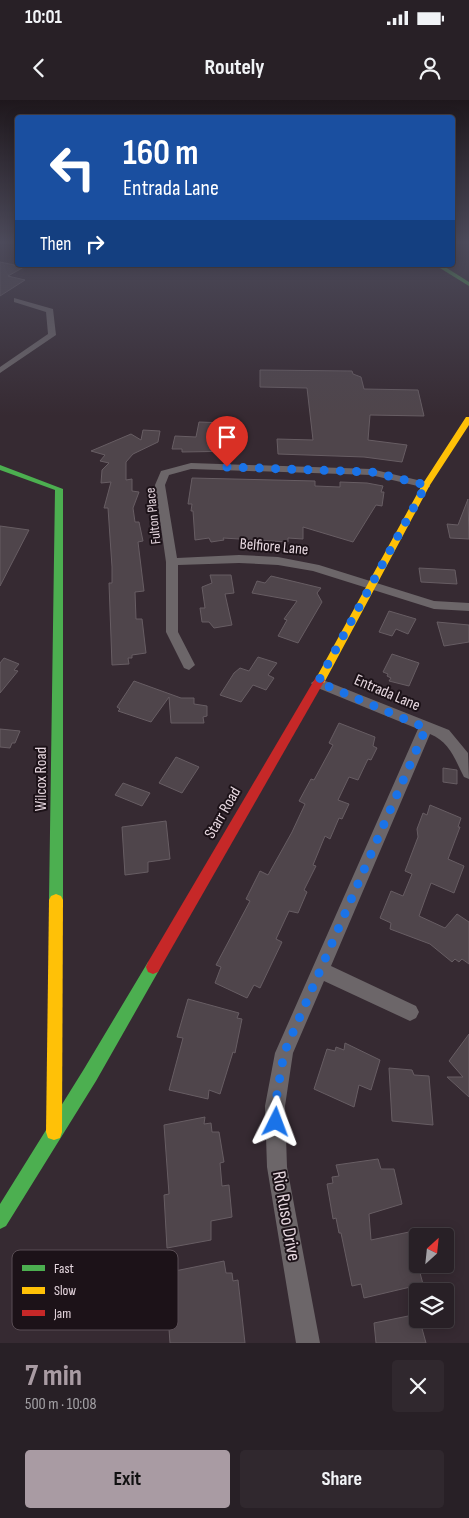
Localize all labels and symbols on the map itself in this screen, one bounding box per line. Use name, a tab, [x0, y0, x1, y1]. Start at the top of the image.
pin	[206, 416, 248, 467]
street label: Fulton Place	[142, 487, 164, 545]
street label: Belfiore Lane	[239, 535, 309, 559]
street label: Entrada Lane	[351, 671, 423, 715]
street label: Wilcox Road	[32, 747, 51, 811]
street label: Starr Road	[201, 784, 245, 842]
position arrow	[249, 1095, 301, 1147]
street label: Rio Ruso Drive	[267, 1169, 305, 1263]
north arrow	[409, 1228, 454, 1272]
legend	[12, 1250, 178, 1330]
text: Fast	[54, 1260, 74, 1277]
text: Slow	[54, 1282, 76, 1299]
text: Jam	[53, 1305, 71, 1322]

